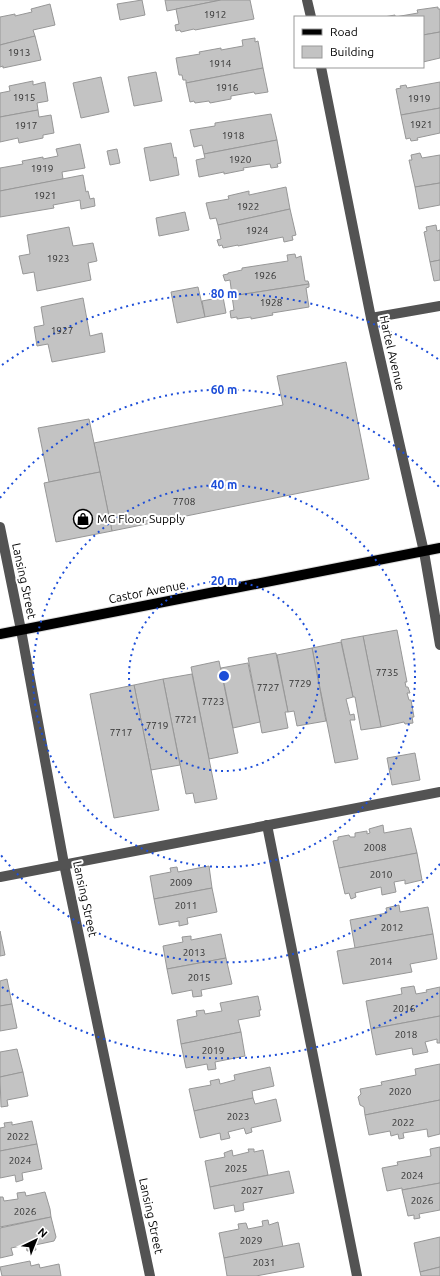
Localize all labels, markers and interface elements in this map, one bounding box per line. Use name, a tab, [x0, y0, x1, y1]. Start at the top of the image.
house number: 1912	[204, 9, 226, 20]
legend	[294, 16, 424, 68]
text: Road	[330, 25, 358, 38]
text: Building	[330, 45, 374, 58]
house number: 1913	[8, 47, 30, 58]
house number: 1914	[209, 58, 232, 69]
house number: 1916	[216, 82, 239, 93]
house number: 1915	[13, 92, 35, 103]
house number: 1919	[408, 93, 430, 104]
house number: 1921	[410, 119, 432, 130]
house number: 1917	[15, 120, 37, 131]
house number: 1918	[222, 130, 245, 141]
house number: 1920	[229, 154, 252, 165]
house number: 1919	[31, 163, 53, 174]
house number: 1921	[34, 190, 56, 201]
house number: 1922	[237, 201, 259, 212]
house number: 1924	[246, 225, 269, 236]
house number: 1923	[47, 253, 69, 264]
house number: 1926	[254, 270, 277, 281]
text: 80 m	[211, 287, 237, 300]
house number: 1928	[260, 297, 283, 308]
street label: Hartel Avenue	[378, 314, 407, 392]
house number: 1927	[51, 325, 73, 336]
text: 60 m	[211, 383, 237, 396]
text: 40 m	[211, 478, 237, 491]
house number: 7708	[173, 496, 196, 507]
shop icon: MG Floor Supply	[72, 508, 94, 530]
place label: MG Floor Supply	[97, 512, 185, 525]
street label: Lansing Street	[10, 542, 39, 620]
text: 20 m	[211, 574, 237, 587]
street label: Castor Avenue	[107, 578, 187, 605]
house number: 7735	[376, 667, 398, 678]
centre of rings	[217, 669, 231, 683]
house number: 7729	[289, 678, 311, 689]
house number: 7727	[257, 682, 279, 693]
house number: 7723	[202, 696, 224, 707]
house number: 7721	[175, 714, 197, 725]
house number: 7719	[146, 720, 168, 731]
house number: 7717	[110, 727, 132, 738]
house number: 2008	[364, 842, 387, 853]
street label: Lansing Street	[71, 860, 100, 938]
house number: 2010	[370, 869, 393, 880]
house number: 2009	[170, 877, 192, 888]
house number: 2011	[175, 900, 197, 911]
house number: 2012	[381, 922, 403, 933]
house number: 2013	[183, 947, 205, 958]
house number: 2014	[370, 956, 393, 967]
house number: 2015	[188, 972, 210, 983]
house number: 2016	[393, 1003, 416, 1014]
house number: 2018	[395, 1029, 418, 1040]
house number: 2019	[202, 1045, 224, 1056]
house number: 2020	[389, 1086, 412, 1097]
house number: 2023	[227, 1111, 249, 1122]
house number: 2022	[392, 1117, 414, 1128]
house number: 2022	[7, 1131, 29, 1142]
house number: 2024	[9, 1155, 32, 1166]
house number: 2025	[225, 1163, 247, 1174]
house number: 2024	[401, 1170, 424, 1181]
street label: Lansing Street	[137, 1177, 166, 1255]
house number: 2027	[241, 1185, 263, 1196]
house number: 2026	[411, 1195, 434, 1206]
house number: 2026	[14, 1206, 37, 1217]
north arrow	[16, 1220, 56, 1260]
text: N	[36, 1225, 50, 1240]
house number: 2029	[240, 1235, 262, 1246]
house number: 2031	[253, 1257, 275, 1268]

